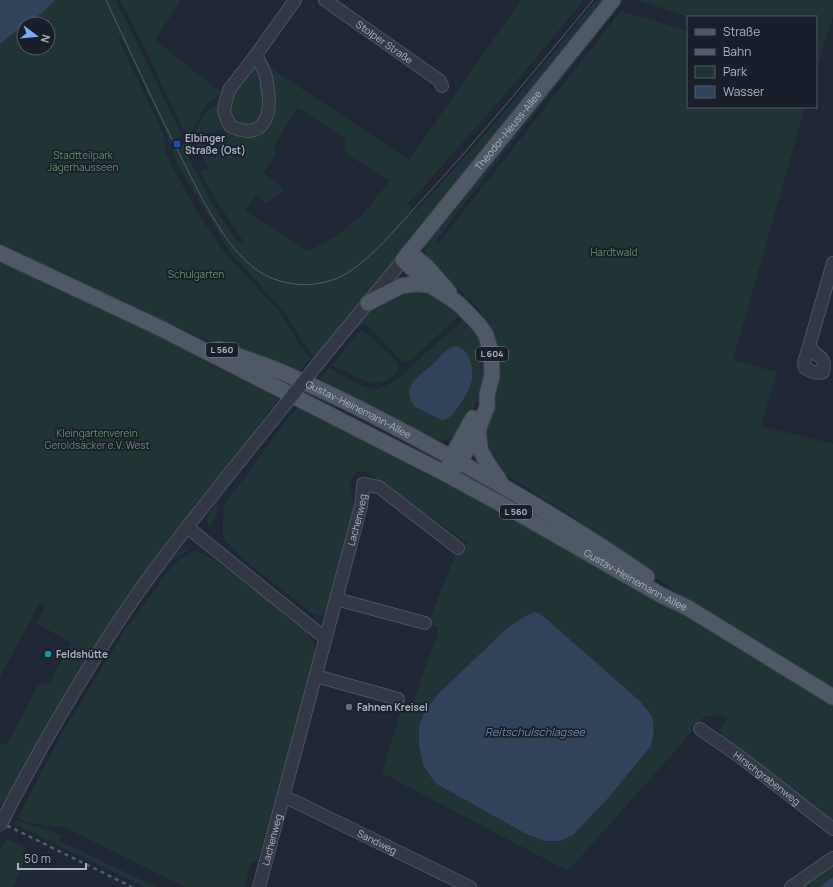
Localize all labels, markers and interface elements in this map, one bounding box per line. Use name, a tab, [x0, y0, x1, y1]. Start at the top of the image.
north arrow	[16, 16, 56, 56]
legend	[687, 16, 817, 108]
street label: Stolper Straße	[353, 17, 416, 67]
text: Straße	[723, 23, 760, 40]
text: N	[38, 33, 54, 45]
text: Bahn	[723, 43, 751, 60]
text: Park	[723, 63, 748, 80]
text: Wasser	[723, 83, 765, 100]
street label: Theodor-Heuss-Allee	[471, 87, 545, 173]
place label: Elbinger Straße (Ost)	[185, 131, 246, 157]
marker: Elbinger Straße (Ost)	[172, 139, 182, 149]
park label: Stadtteilpark Jägerhausseen	[48, 148, 119, 174]
park label: Hardtwald	[590, 245, 638, 259]
park label: Schulgarten	[168, 267, 224, 281]
road number: L 560	[206, 343, 238, 357]
road number: L 604	[476, 347, 508, 361]
street label: Gustav-Heinemann-Allee	[303, 377, 414, 441]
park label: Kleingartenverein Geroldsäcker e.V. West	[44, 426, 150, 452]
street label: Lachenweg	[344, 493, 369, 547]
road number: L 560	[500, 505, 532, 519]
street label: Gustav-Heinemann-Allee	[581, 545, 690, 614]
place label: Feldshütte	[56, 647, 108, 661]
marker: Feldshütte	[43, 649, 53, 659]
place label: Fahnen Kreisel	[357, 700, 428, 714]
marker: Fahnen Kreisel	[344, 702, 354, 712]
water label: Reitschulschlagsee	[485, 724, 586, 739]
street label: Hirschgrabenweg	[731, 747, 803, 808]
street label: Lachenweg	[258, 812, 285, 867]
street label: Sandweg	[355, 826, 400, 857]
scale bar	[18, 845, 86, 871]
text: 50 m	[24, 850, 51, 867]

